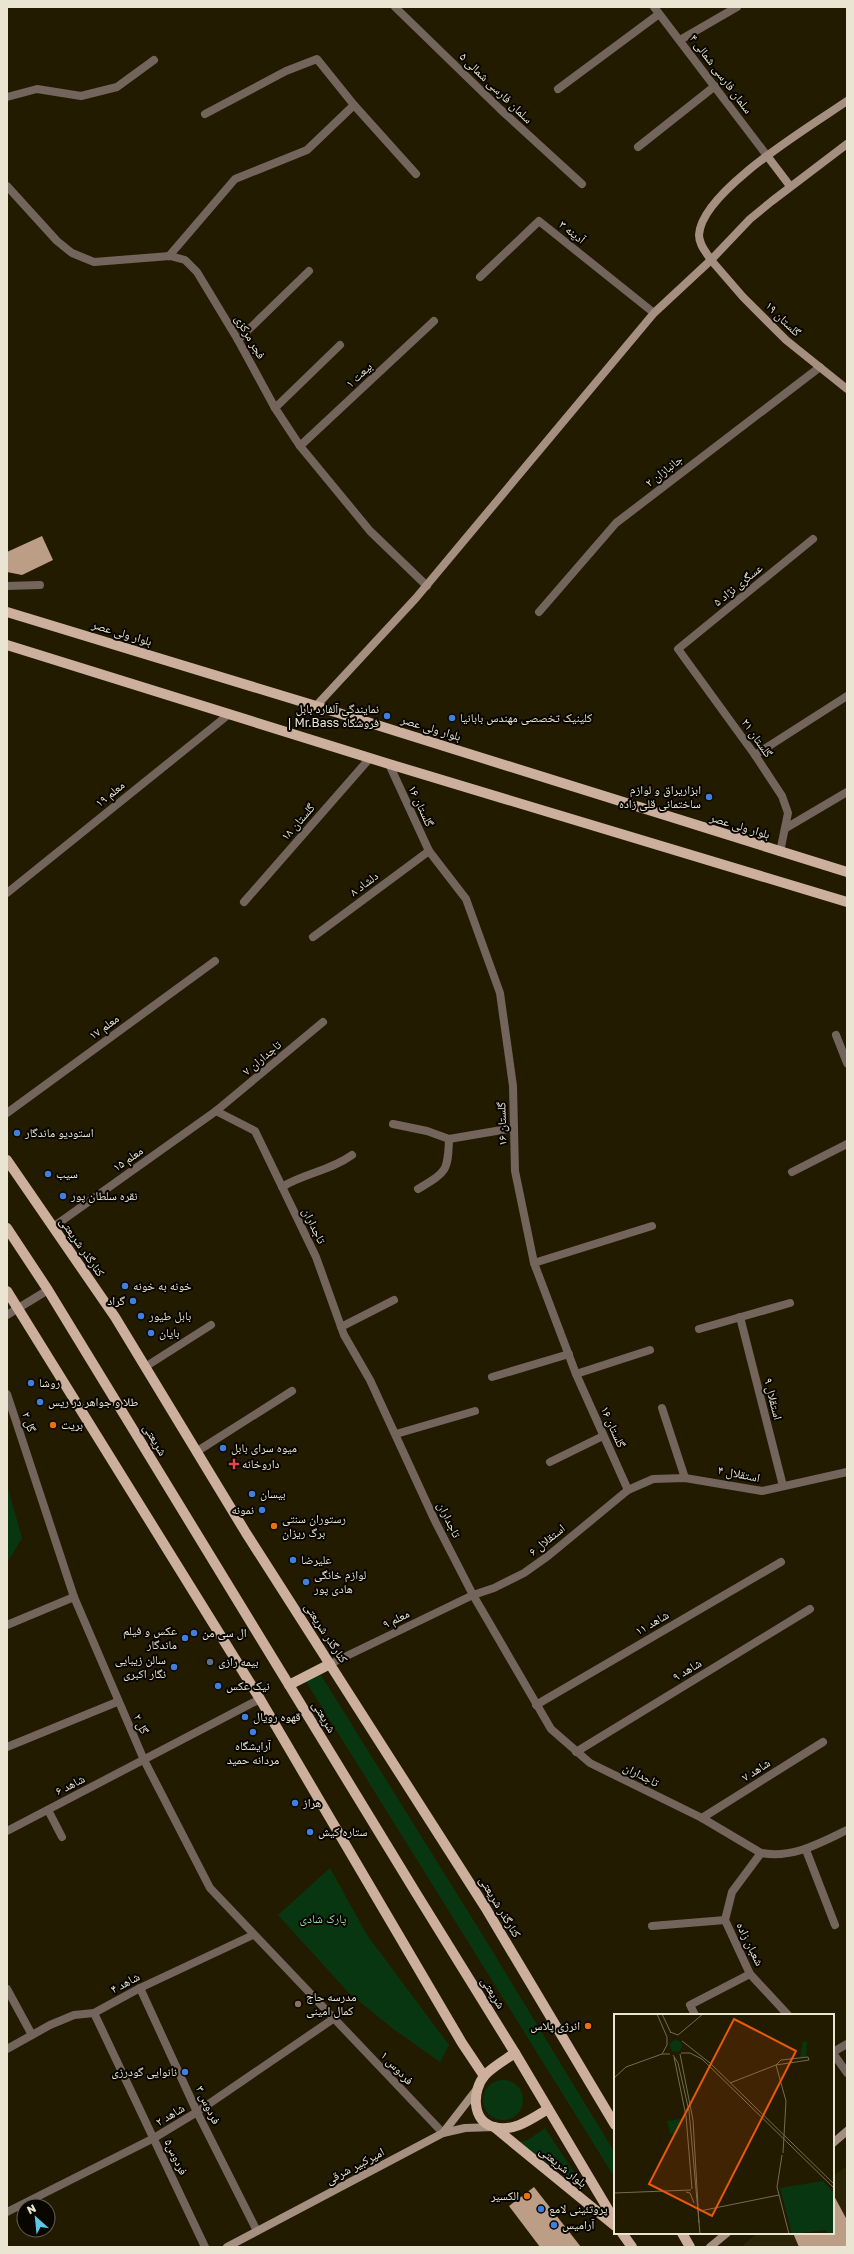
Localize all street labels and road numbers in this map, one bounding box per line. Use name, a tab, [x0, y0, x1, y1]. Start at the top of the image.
street label: سلمان فارسی شمالی ۴	[687, 31, 756, 117]
street label: سلمان فارسی شمالی ۵	[457, 49, 536, 126]
street label: آدینه ۳	[556, 217, 589, 247]
street label: گلستان ۱۹	[762, 298, 804, 339]
street label: فجر مرکزی	[232, 312, 269, 362]
street label: بیعت ۱	[342, 359, 375, 391]
street label: جانبازان ۲	[642, 451, 686, 490]
street label: عسگری نژاد ۵	[710, 560, 765, 609]
street label: بلوار ولی عصر	[89, 616, 154, 649]
street label: بلوار ولی عصر	[398, 711, 463, 744]
street label: گلستان ۲۱	[739, 715, 776, 760]
street label: معلم ۱۹	[92, 777, 128, 811]
street label: گلستان ۱۶	[405, 783, 438, 829]
street label: گلستان ۱۸	[278, 800, 318, 843]
street label: بلوار ولی عصر	[707, 809, 772, 842]
street label: دلشاد ۸	[346, 868, 381, 899]
street label: معلم ۱۷	[86, 1011, 122, 1043]
street label: تاجداران ۷	[239, 1037, 285, 1078]
street label: گلستان ۱۶	[493, 1102, 510, 1146]
street label: معلم ۱۵	[110, 1143, 146, 1175]
street label: تاجداران	[299, 1205, 330, 1247]
street label: کنارگذر شریعتی	[56, 1214, 108, 1279]
street label: استقلال ۹	[761, 1376, 786, 1421]
street label: گلستان ۱۶	[598, 1404, 629, 1450]
street label: گل ۲	[19, 1410, 40, 1434]
street label: شریعتی	[140, 1421, 171, 1459]
street label: استقلال ۴	[717, 1462, 762, 1485]
street label: تاجداران	[434, 1499, 465, 1541]
street label: استقلال ۶	[525, 1520, 568, 1559]
street label: کنارگذر شریعتی	[301, 1600, 351, 1666]
street label: معلم ۹	[380, 1606, 412, 1632]
street label: شاهد ۱۱	[632, 1607, 671, 1638]
street label: شاهد ۹	[670, 1655, 704, 1684]
street label: شریعتی	[309, 1698, 340, 1736]
street label: گل ۲	[130, 1711, 152, 1736]
street label: شاهد ۷	[739, 1755, 773, 1784]
street label: تاجداران	[621, 1759, 662, 1790]
street label: شاهد ۶	[53, 1771, 87, 1798]
street label: کنارگذر شریعتی	[476, 1873, 525, 1940]
street label: شعبان زاده	[733, 1919, 767, 1968]
street label: شاهد ۴	[108, 1969, 142, 1996]
street label: شریعتی	[478, 1974, 509, 2011]
street label: فردوس ۱	[378, 2048, 417, 2088]
street label: فردوس ۳	[193, 2083, 224, 2127]
street label: شاهد ۲	[153, 2100, 187, 2129]
street label: فردوس۵	[162, 2136, 191, 2177]
street label: بلوار شریعتی	[536, 2143, 590, 2191]
street label: امیرکبیر شرقی	[323, 2144, 387, 2188]

